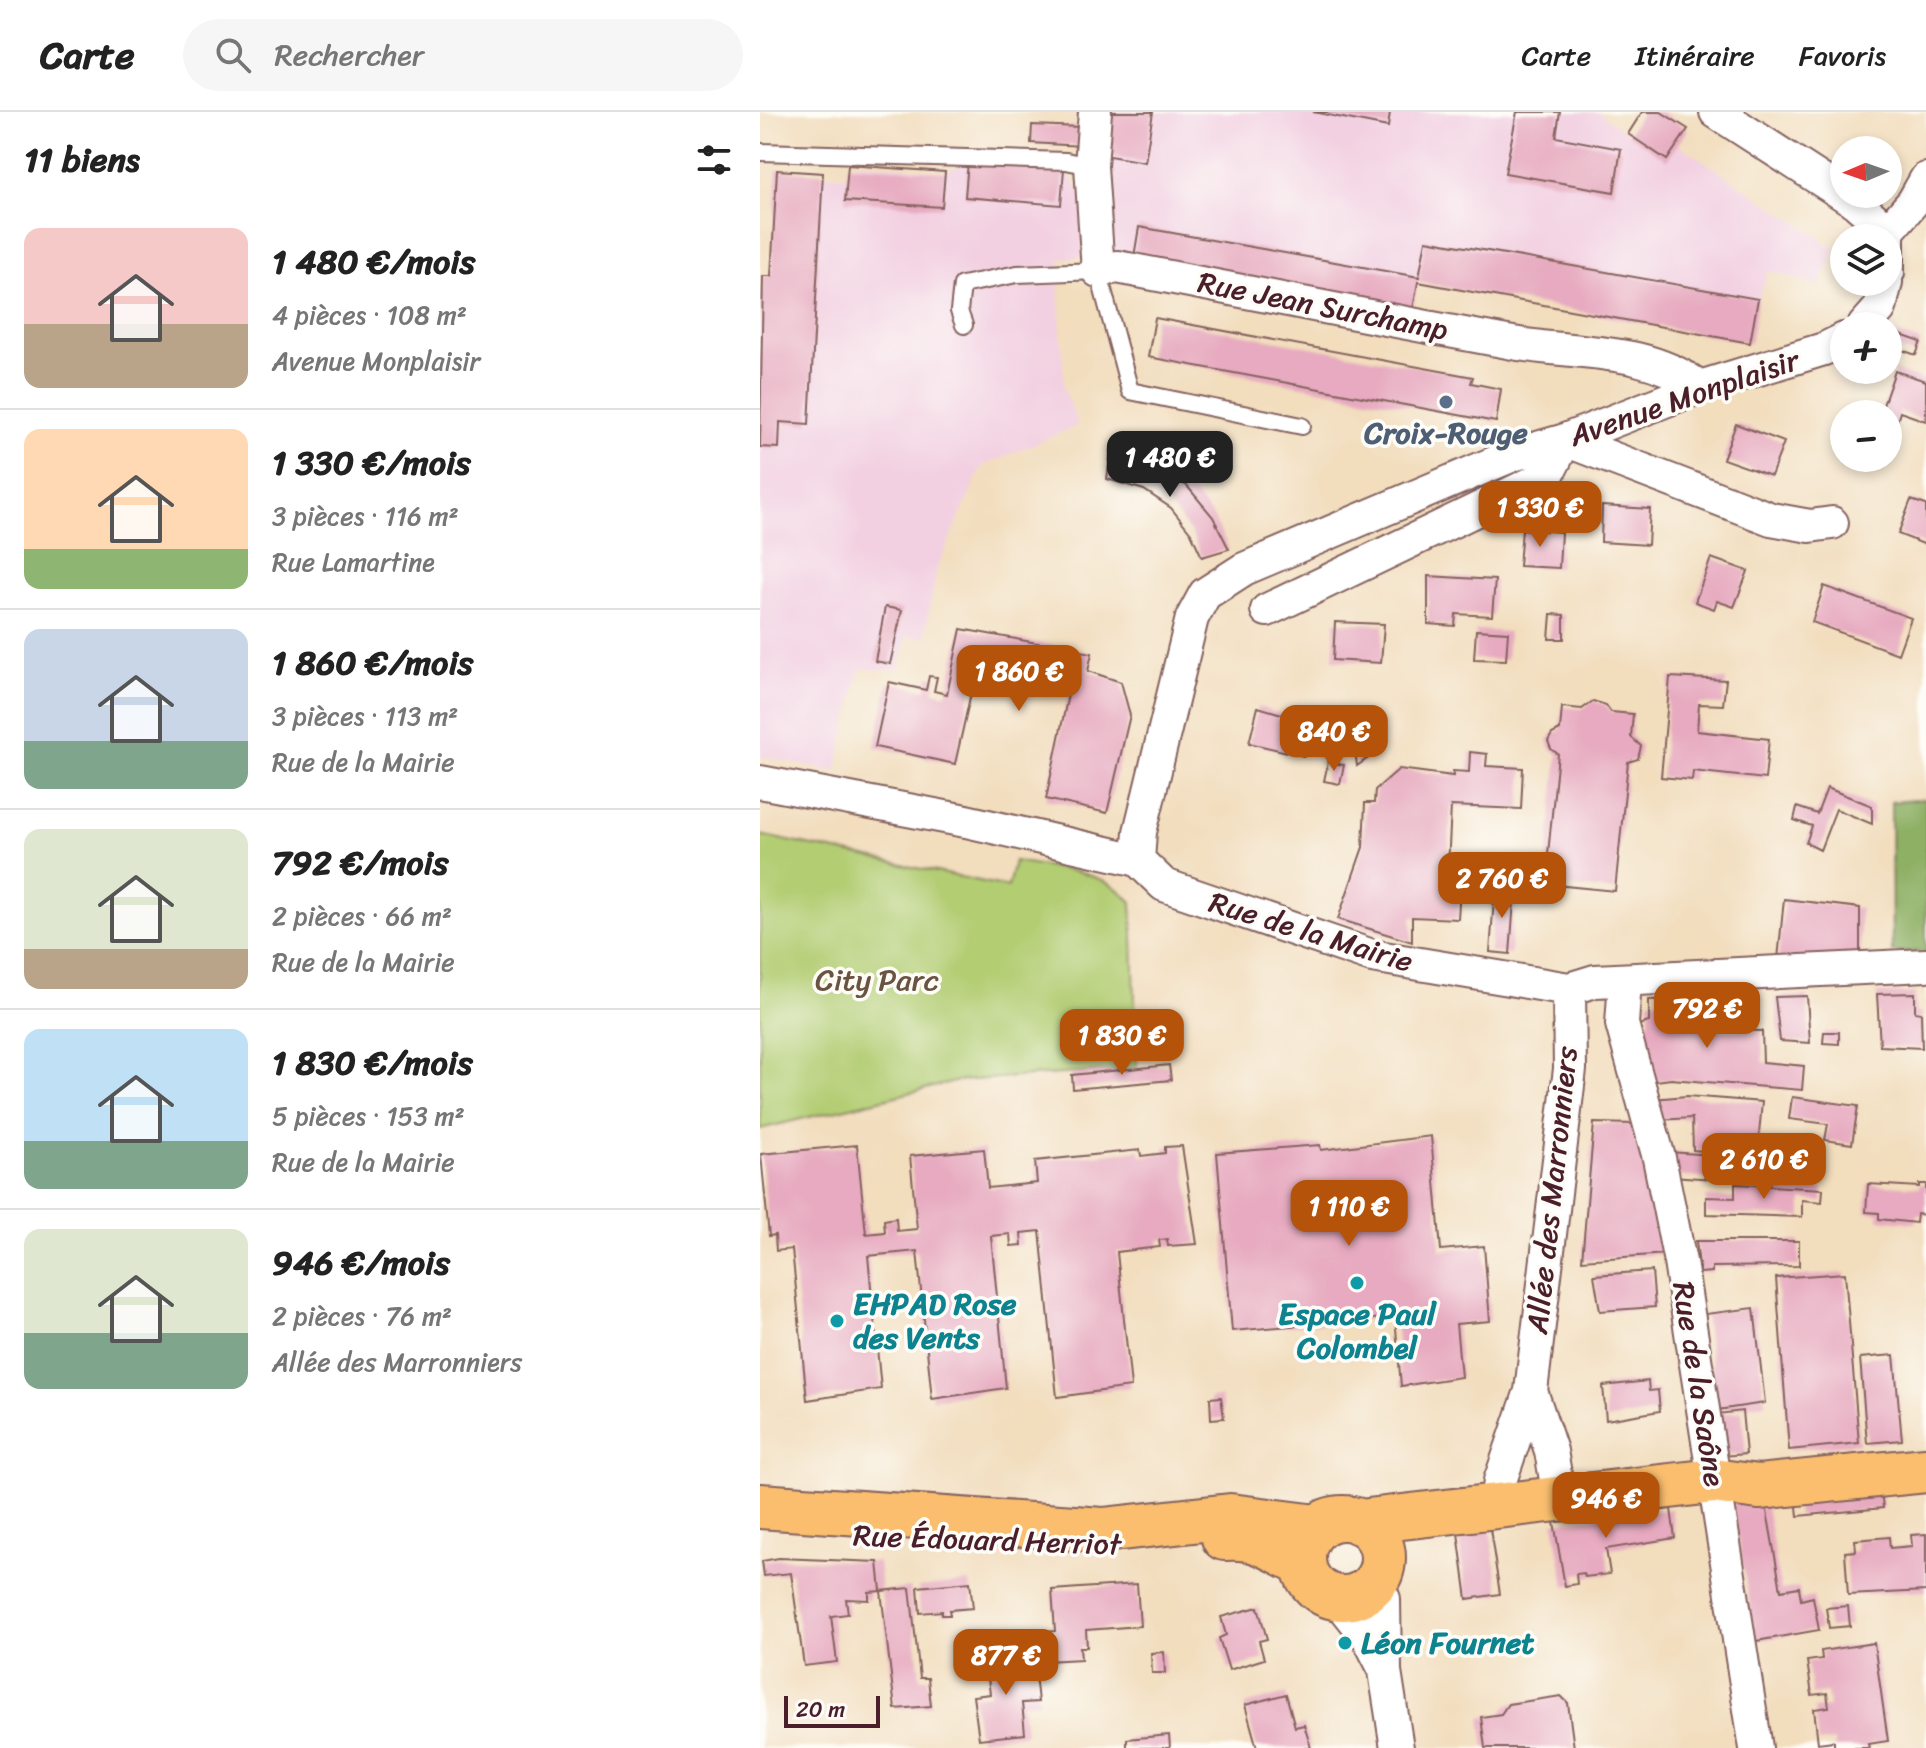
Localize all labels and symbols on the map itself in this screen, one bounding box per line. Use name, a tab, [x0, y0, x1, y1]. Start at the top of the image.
north arrow	[1830, 136, 1902, 208]
street label: Rue Jean Surchamp	[1193, 255, 1453, 357]
street label: Avenue Monplaisir	[1561, 333, 1808, 463]
marker: Croix-Rouge	[1437, 393, 1455, 411]
place label: Croix-Rouge	[1363, 406, 1528, 460]
pin: 1 480 €	[1096, 431, 1244, 499]
pin: 1 330 €	[1466, 481, 1614, 549]
pin: 1 860 €	[945, 645, 1093, 713]
pin: 840 €	[1278, 705, 1390, 773]
pin: 2 760 €	[1428, 852, 1576, 920]
street label: Rue de la Mairie	[1202, 875, 1420, 989]
park label: City Parc	[815, 953, 939, 1007]
pin: 792 €	[1651, 982, 1763, 1050]
pin: 1 830 €	[1048, 1009, 1196, 1077]
street label: Allée des Marronniers	[1510, 1043, 1594, 1337]
pin: 2 610 €	[1690, 1133, 1838, 1201]
pin: 1 110 €	[1275, 1180, 1423, 1248]
marker: Espace Paul Colombel	[1348, 1274, 1366, 1292]
place label: EHPAD Rose des Vents	[853, 1277, 1017, 1365]
street label: Rue de la Saône	[1656, 1278, 1742, 1490]
place label: Espace Paul Colombel	[1278, 1287, 1437, 1375]
marker: EHPAD Rose des Vents	[828, 1312, 846, 1330]
pin: 946 €	[1550, 1472, 1662, 1540]
street label: Rue Édouard Herriot	[852, 1508, 1124, 1572]
place label: Léon Fournet	[1361, 1616, 1534, 1670]
pin: 877 €	[950, 1629, 1062, 1697]
marker: Léon Fournet	[1336, 1634, 1354, 1652]
scale bar	[784, 1692, 880, 1728]

